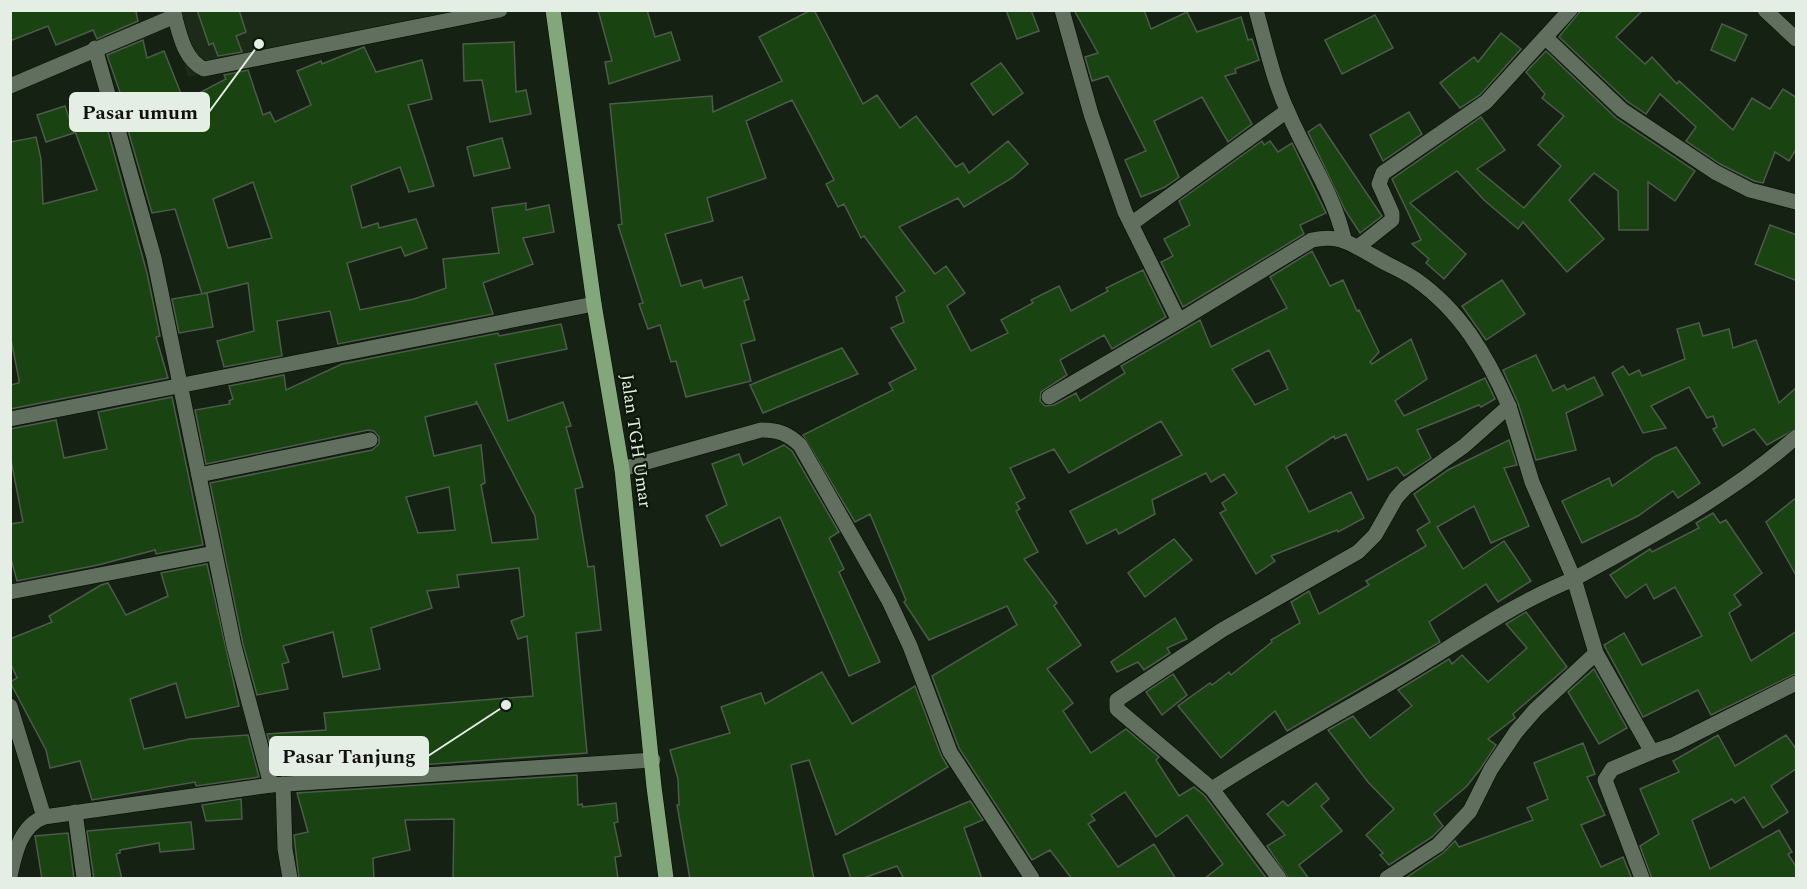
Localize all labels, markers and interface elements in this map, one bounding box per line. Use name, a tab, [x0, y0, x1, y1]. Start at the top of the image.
callout: Pasar umum	[70, 93, 209, 131]
text: Pasar umum	[82, 98, 198, 128]
street label: Jalan TGH Umar	[613, 372, 659, 510]
callout: Pasar Tanjung	[270, 737, 428, 775]
text: Pasar Tanjung	[282, 742, 416, 772]

